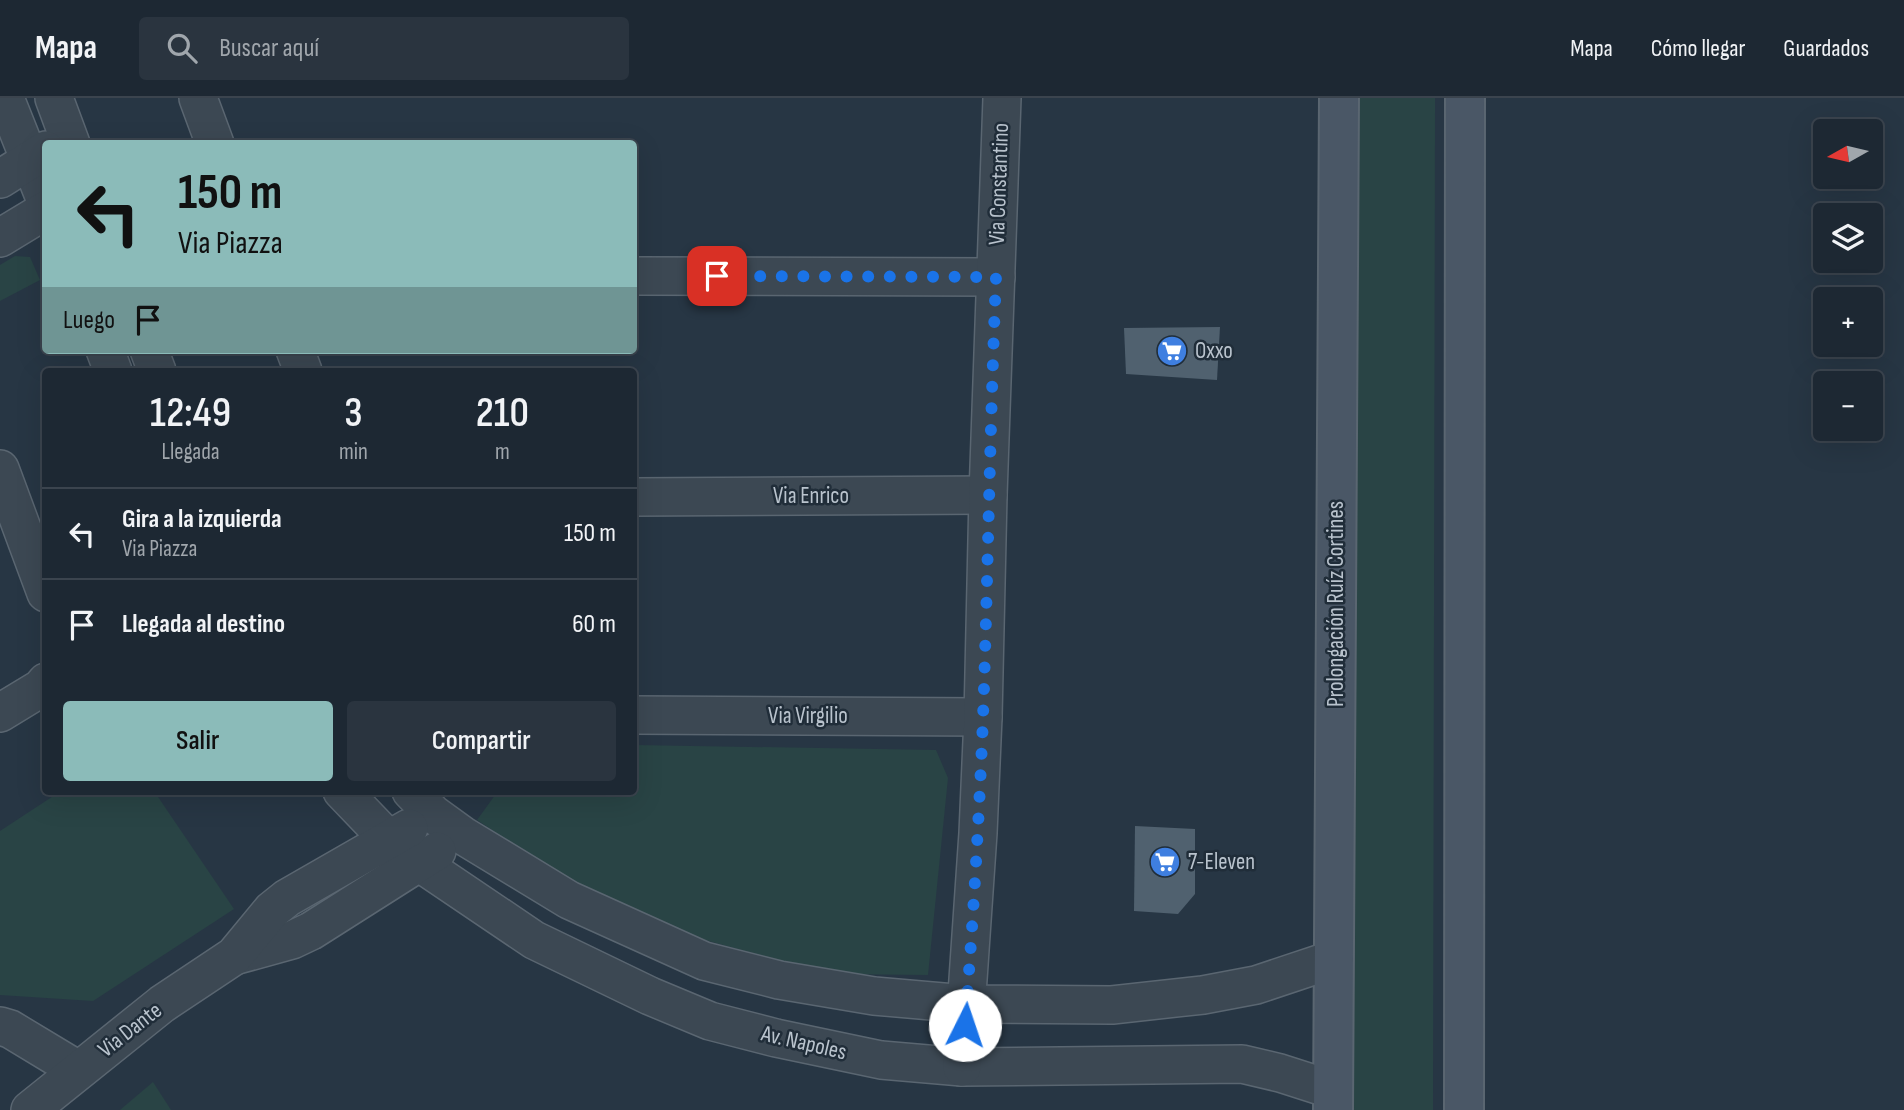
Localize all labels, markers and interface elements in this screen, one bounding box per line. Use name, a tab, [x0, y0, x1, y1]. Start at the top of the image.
search box	[139, 17, 629, 80]
text: Mapa	[35, 28, 97, 68]
icon: search	[163, 29, 201, 67]
text: Buscar aquí	[219, 33, 319, 64]
text: Mapa	[1570, 34, 1613, 63]
text: Cómo llegar	[1651, 34, 1745, 63]
text: Guardados	[1783, 34, 1869, 63]
north arrow	[1813, 119, 1883, 189]
map controls	[1813, 119, 1883, 441]
street label: Via Constantino	[983, 122, 1015, 246]
text: 150 m	[178, 164, 282, 223]
icon: left	[63, 168, 154, 259]
button: layers	[1813, 203, 1883, 273]
text: Via Piazza	[178, 224, 283, 263]
pin	[687, 246, 747, 306]
icon: arrive	[698, 257, 736, 295]
button: +	[1813, 287, 1883, 357]
icon: arrive	[129, 301, 167, 339]
text: Luego	[63, 305, 115, 336]
supermarket icon: Oxxo	[1155, 334, 1189, 368]
place label: Oxxo	[1195, 337, 1233, 365]
button: −	[1813, 371, 1883, 441]
text: 12:49	[150, 388, 231, 439]
text: 3	[344, 388, 363, 439]
text: 210	[476, 388, 529, 439]
text: Llegada	[161, 438, 220, 466]
text: min	[339, 438, 368, 466]
text: m	[495, 438, 510, 466]
street label: Via Enrico	[773, 482, 849, 510]
street label: Prolongación Ruíz Cortines	[1322, 501, 1350, 707]
text: Gira a la izquierda	[122, 504, 282, 535]
icon: left	[63, 515, 101, 553]
text: 150 m	[564, 518, 616, 549]
text: Via Piazza	[122, 535, 197, 563]
icon: arrive	[63, 606, 101, 644]
text: Llegada al destino	[122, 609, 285, 640]
text: 60 m	[572, 609, 616, 640]
button: Salir	[63, 701, 333, 781]
button: Compartir	[347, 701, 616, 781]
street label: Via Virgilio	[768, 702, 848, 730]
supermarket icon: 7-Eleven	[1148, 845, 1182, 879]
place label: 7-Eleven	[1188, 848, 1255, 876]
position arrow	[928, 988, 1002, 1062]
street label: Via Dante	[93, 996, 167, 1064]
street label: Av. Napoles	[758, 1019, 849, 1066]

